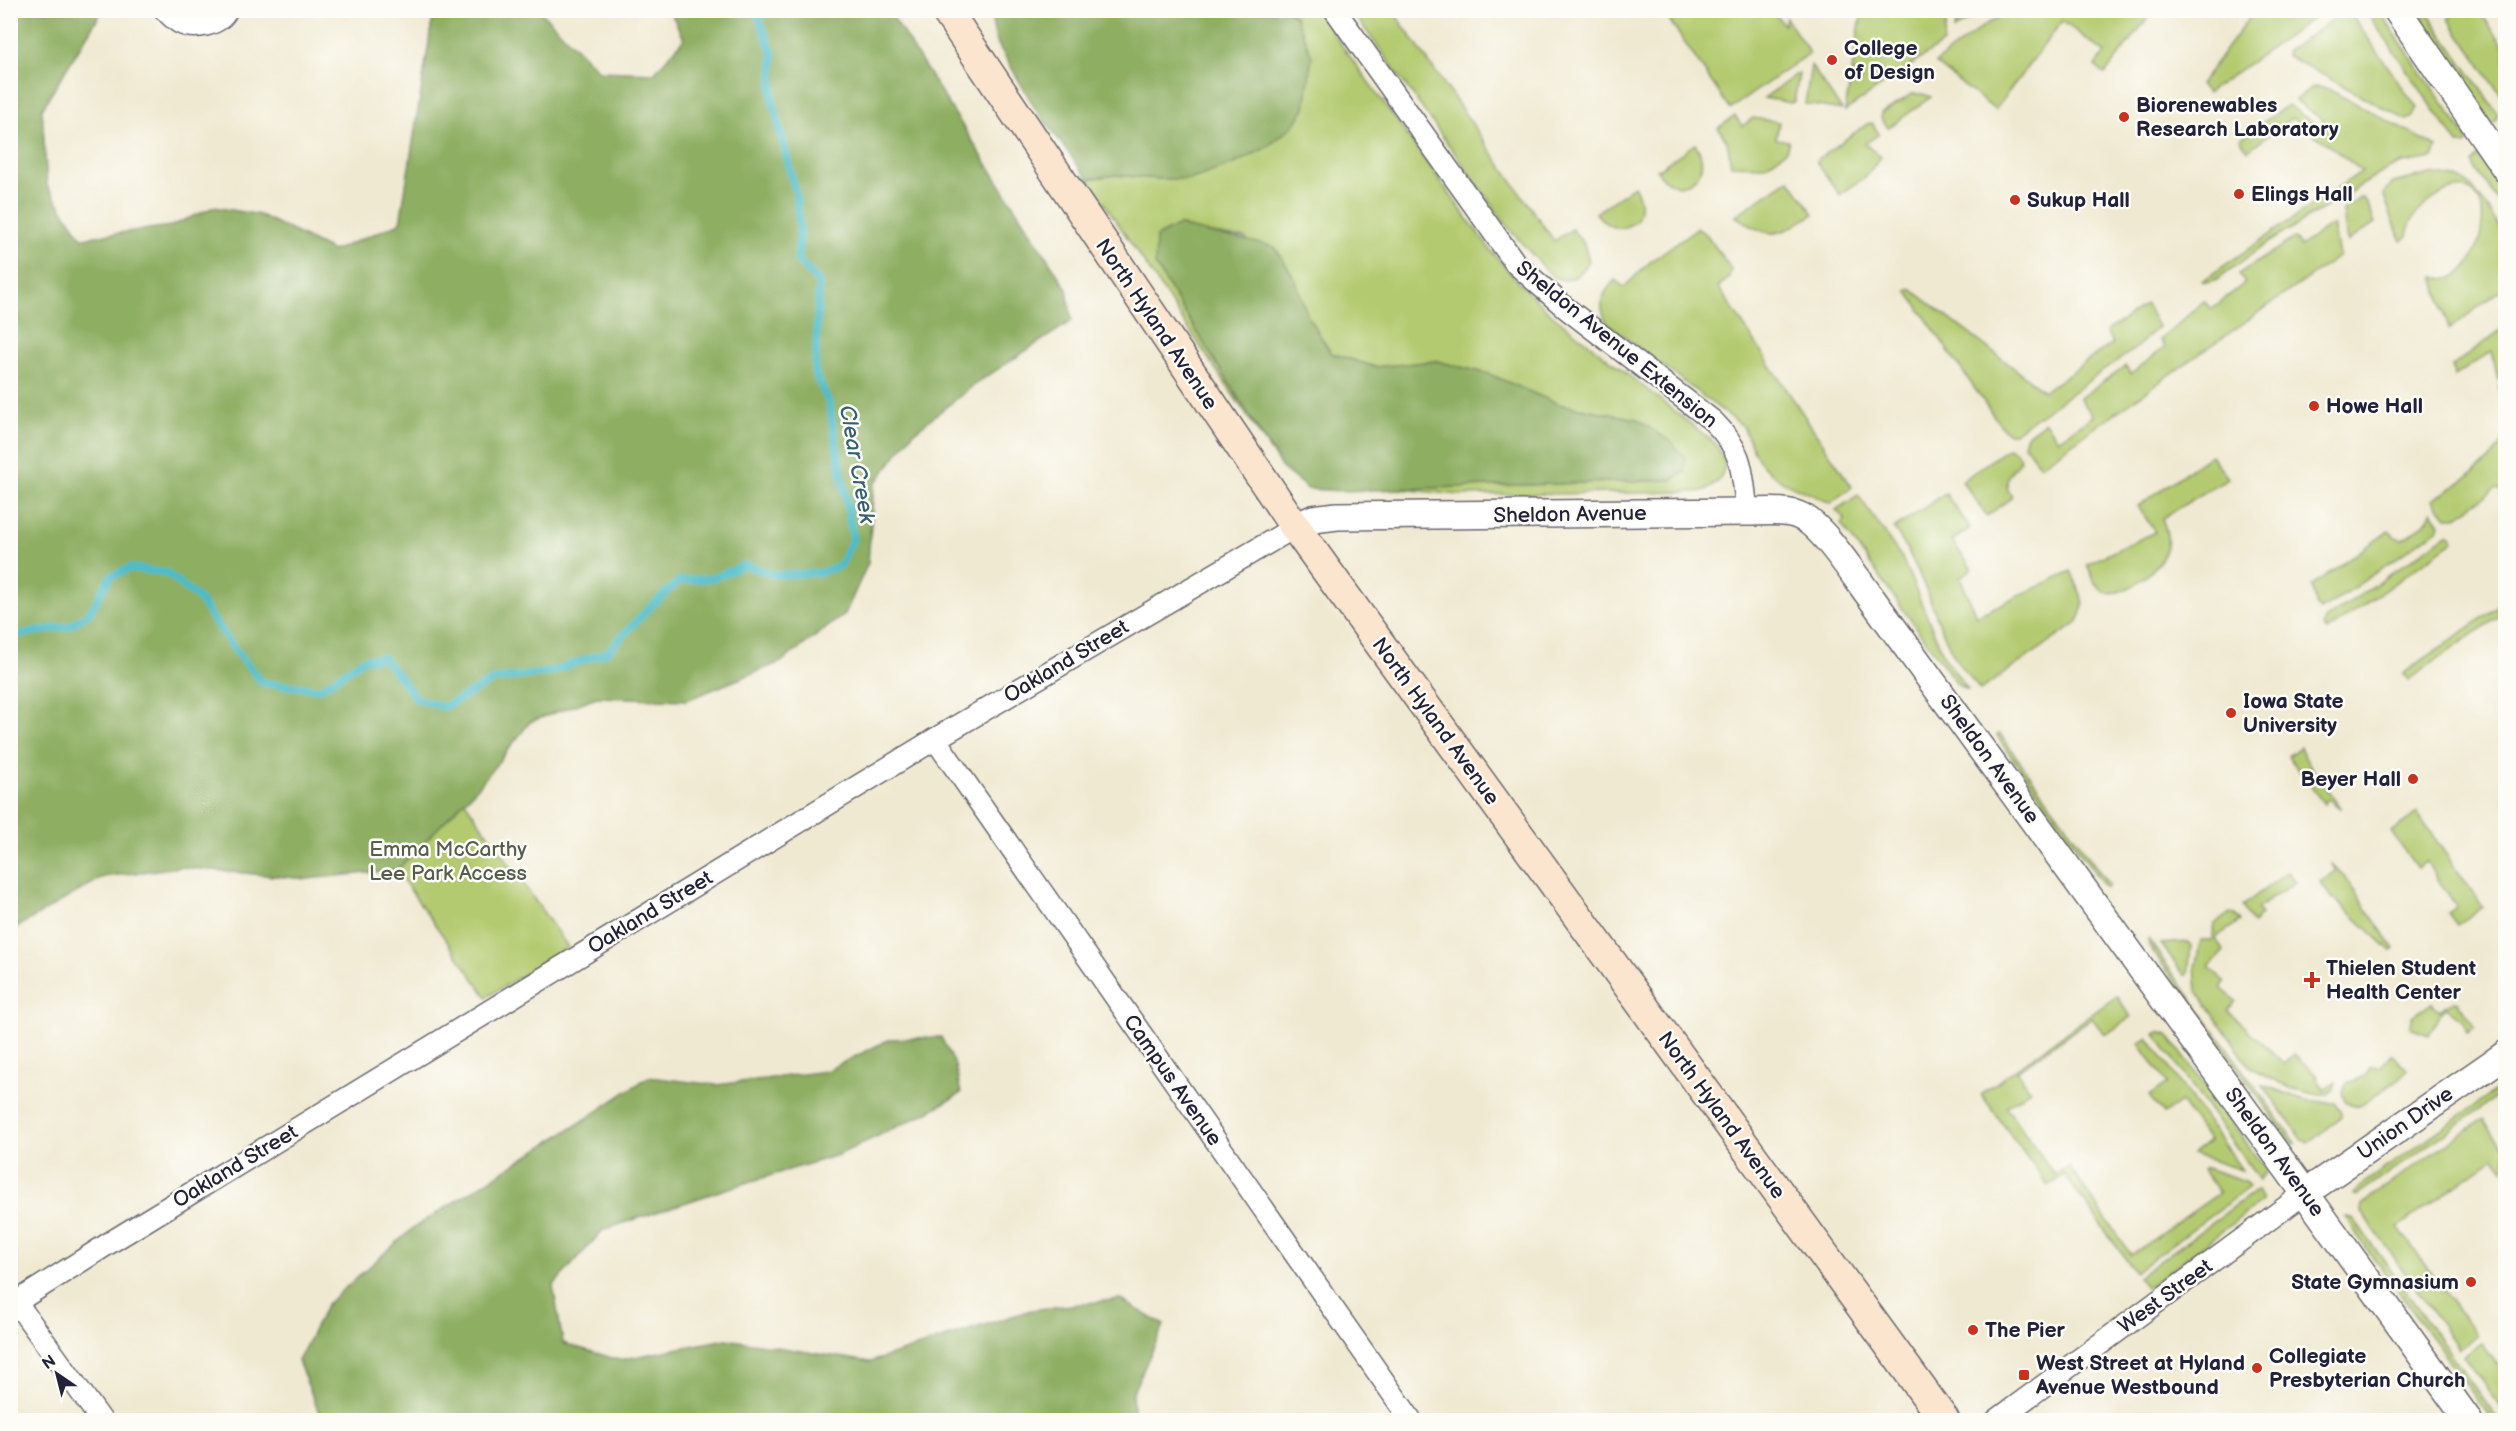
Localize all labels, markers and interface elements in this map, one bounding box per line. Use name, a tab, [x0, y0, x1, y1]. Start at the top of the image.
place label: College of Design	[1844, 36, 1935, 85]
marker: College of Design	[1825, 53, 1839, 67]
place label: Biorenewables Research Laboratory	[2136, 93, 2339, 142]
marker: Biorenewables Research Laboratory	[2117, 110, 2131, 124]
place label: Elings Hall	[2251, 182, 2353, 207]
marker: Elings Hall	[2232, 187, 2246, 201]
place label: Sukup Hall	[2027, 188, 2130, 213]
marker: Sukup Hall	[2008, 193, 2022, 207]
street label: North Hyland Avenue	[1090, 234, 1223, 414]
street label: Sheldon Avenue Extension	[1511, 255, 1722, 433]
place label: Howe Hall	[2326, 394, 2423, 419]
marker: Howe Hall	[2307, 399, 2321, 413]
water label: Clear Creek	[833, 403, 880, 527]
street label: Sheldon Avenue	[1493, 501, 1647, 528]
street label: Oakland Street	[999, 614, 1134, 708]
street label: North Hyland Avenue	[1367, 633, 1505, 810]
place label: Iowa State University	[2243, 689, 2344, 738]
street label: Sheldon Avenue	[1934, 690, 2045, 829]
marker: Iowa State University	[2224, 706, 2238, 720]
place label: Beyer Hall	[2301, 767, 2401, 792]
marker: Beyer Hall	[2406, 772, 2420, 786]
park label: Emma McCarthy Lee Park Access	[369, 837, 527, 886]
street label: Oakland Street	[583, 865, 718, 959]
place label: Thielen Student Health Center	[2326, 956, 2476, 1005]
marker: Thielen Student Health Center	[2303, 971, 2321, 989]
street label: Campus Avenue	[1118, 1010, 1227, 1151]
street label: North Hyland Avenue	[1653, 1027, 1791, 1204]
street label: Union Drive	[2353, 1081, 2458, 1165]
street label: Sheldon Avenue	[2219, 1083, 2330, 1222]
street label: Oakland Street	[168, 1119, 303, 1213]
street label: West Street	[2113, 1254, 2218, 1339]
place label: State Gymnasium	[2291, 1270, 2459, 1295]
marker: State Gymnasium	[2464, 1275, 2478, 1289]
place label: The Pier	[1985, 1318, 2066, 1343]
marker: The Pier	[1966, 1323, 1980, 1337]
north arrow	[27, 1344, 87, 1404]
place label: Collegiate Presbyterian Church	[2269, 1344, 2465, 1393]
place label: West Street at Hyland Avenue Westbound	[2035, 1351, 2245, 1400]
text: N	[39, 1352, 60, 1374]
marker: Collegiate Presbyterian Church	[2250, 1361, 2264, 1375]
marker: West Street at Hyland Avenue Westbound	[2017, 1368, 2031, 1382]

